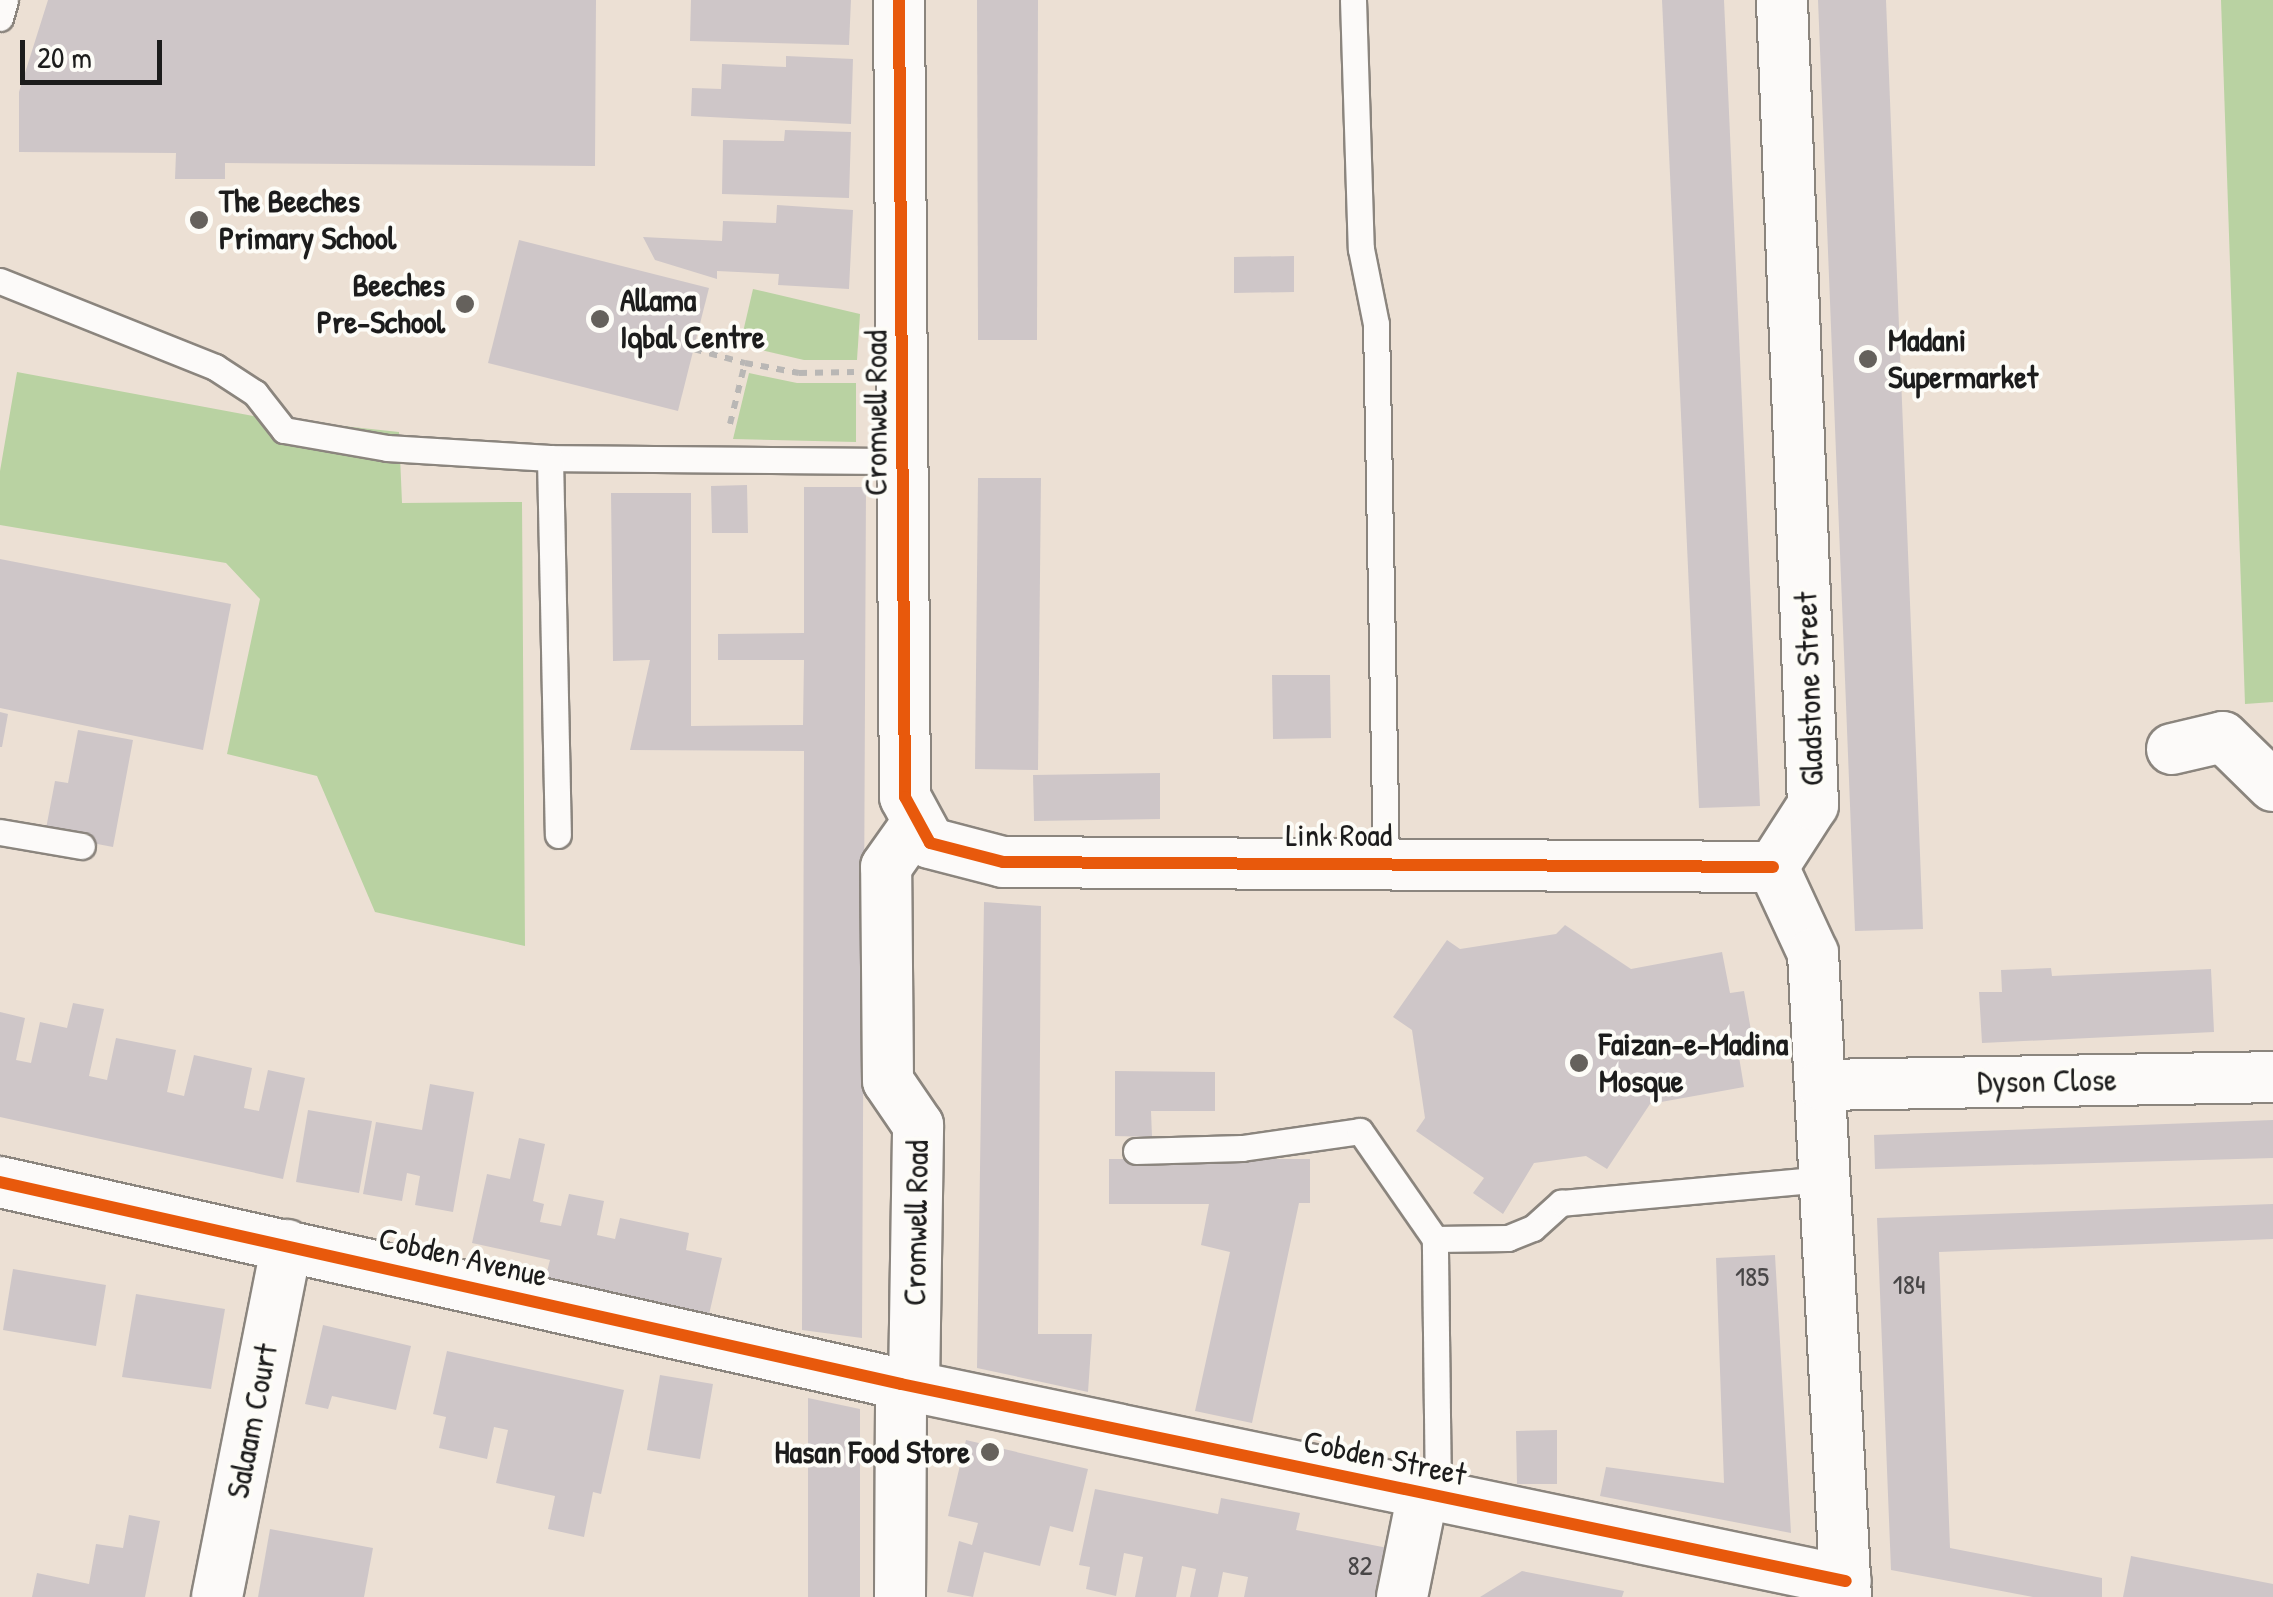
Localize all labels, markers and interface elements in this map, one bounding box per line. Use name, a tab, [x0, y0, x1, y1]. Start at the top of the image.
scale bar	[25, 20, 168, 82]
text: 20 m	[37, 37, 92, 77]
place label: The Beeches Primary School	[219, 183, 396, 258]
marker: The Beeches Primary School	[188, 209, 210, 231]
place label: Beeches Pre-School	[317, 267, 445, 342]
place label: Allama Iqbal Centre	[620, 282, 765, 357]
marker: Beeches Pre-School	[454, 293, 476, 315]
marker: Allama Iqbal Centre	[589, 308, 611, 330]
place label: Madani Supermarket	[1888, 322, 2038, 397]
street label: Cromwell Road	[857, 330, 895, 496]
marker: Madani Supermarket	[1857, 348, 1879, 370]
street label: Gladstone Street	[1786, 591, 1832, 787]
street label: Link Road	[1286, 816, 1392, 854]
place label: Faizan-e-Madina Mosque	[1599, 1026, 1788, 1101]
marker: Faizan-e-Madina Mosque	[1568, 1052, 1590, 1074]
street label: Dyson Close	[1977, 1061, 2117, 1101]
street label: Cromwell Road	[895, 1140, 937, 1306]
street label: Cobden Avenue	[375, 1219, 551, 1295]
house number: 185	[1735, 1259, 1769, 1293]
house number: 184	[1893, 1267, 1925, 1301]
street label: Salaam Court	[218, 1341, 286, 1501]
street label: Cobden Street	[1300, 1422, 1470, 1494]
place label: Hasan Food Store	[775, 1433, 970, 1471]
marker: Hasan Food Store	[979, 1441, 1001, 1463]
house number: 82	[1347, 1548, 1373, 1582]

